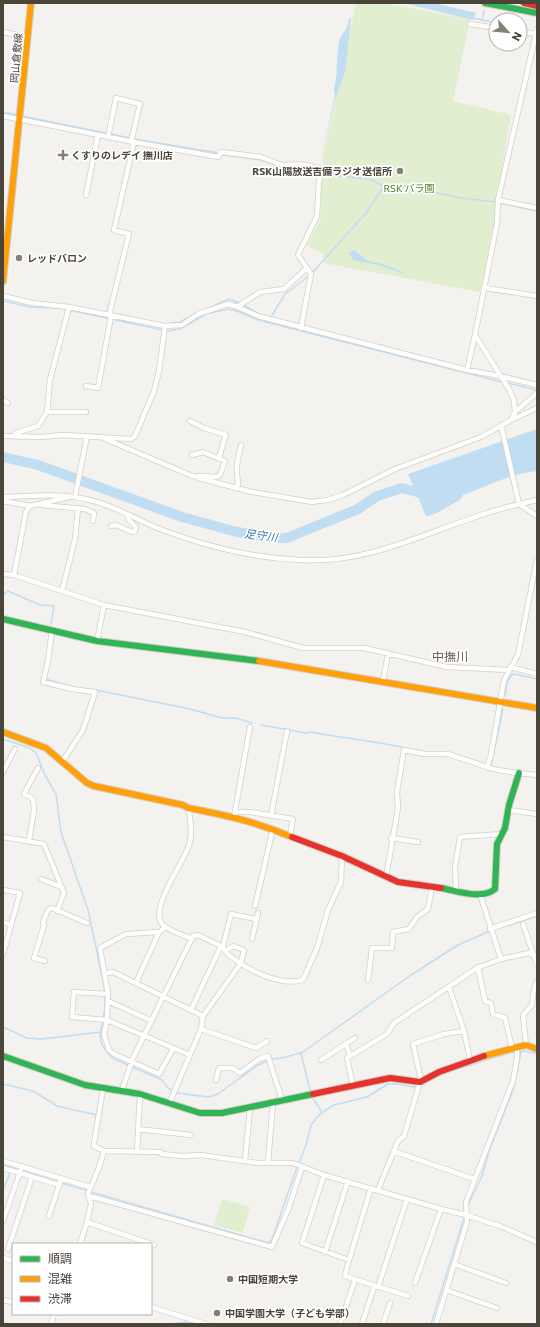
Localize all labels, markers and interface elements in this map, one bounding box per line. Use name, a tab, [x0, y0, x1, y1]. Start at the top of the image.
north arrow	[488, 12, 528, 52]
text: N	[510, 30, 525, 43]
street label: 岡山倉敷線	[8, 33, 24, 83]
place label: くすりのレデイ 撫川店	[71, 149, 173, 161]
marker: くすりのレデイ 撫川店	[58, 150, 68, 160]
place label: RSK山陽放送吉備ラジオ送信所	[252, 165, 392, 177]
marker: RSK山陽放送吉備ラジオ送信所	[395, 166, 405, 176]
park label: RSK バラ園	[383, 182, 435, 194]
place label: レッドバロン	[27, 252, 87, 264]
marker: レッドバロン	[14, 253, 24, 263]
water label: 足守川	[244, 527, 279, 544]
district label: 中撫川	[432, 649, 468, 663]
legend	[12, 1243, 152, 1315]
text: 順調	[48, 1251, 72, 1265]
text: 混雑	[48, 1271, 72, 1285]
place label: 中国短期大学	[238, 1273, 298, 1285]
marker: 中国短期大学	[225, 1274, 235, 1284]
text: 渋滞	[48, 1291, 72, 1305]
place label: 中国学園大学（子ども学部）	[225, 1307, 355, 1319]
marker: 中国学園大学（子ども学部）	[212, 1308, 222, 1318]

